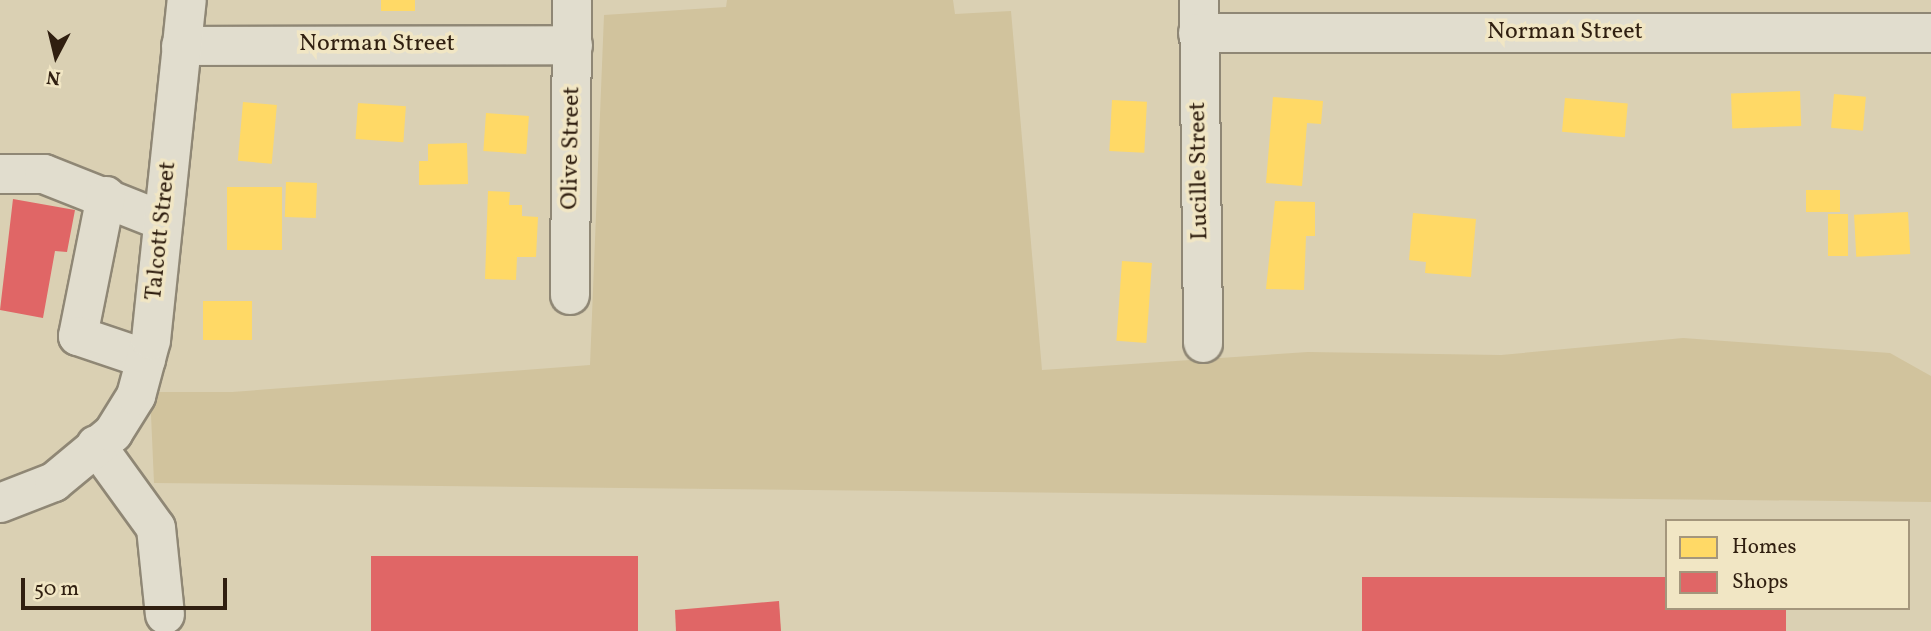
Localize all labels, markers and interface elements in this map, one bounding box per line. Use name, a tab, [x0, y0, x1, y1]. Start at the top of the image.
street label: Norman Street	[1487, 19, 1643, 47]
north arrow	[21, 21, 91, 91]
street label: Norman Street	[299, 31, 455, 59]
text: N	[45, 63, 62, 91]
street label: Olive Street	[557, 86, 587, 210]
street label: Lucille Street	[1184, 102, 1216, 240]
street label: Talcott Street	[140, 160, 184, 302]
legend	[1665, 519, 1910, 610]
text: Homes	[1732, 533, 1797, 562]
scale bar	[24, 564, 231, 608]
text: Shops	[1732, 568, 1788, 597]
text: 50 m	[34, 575, 79, 604]

